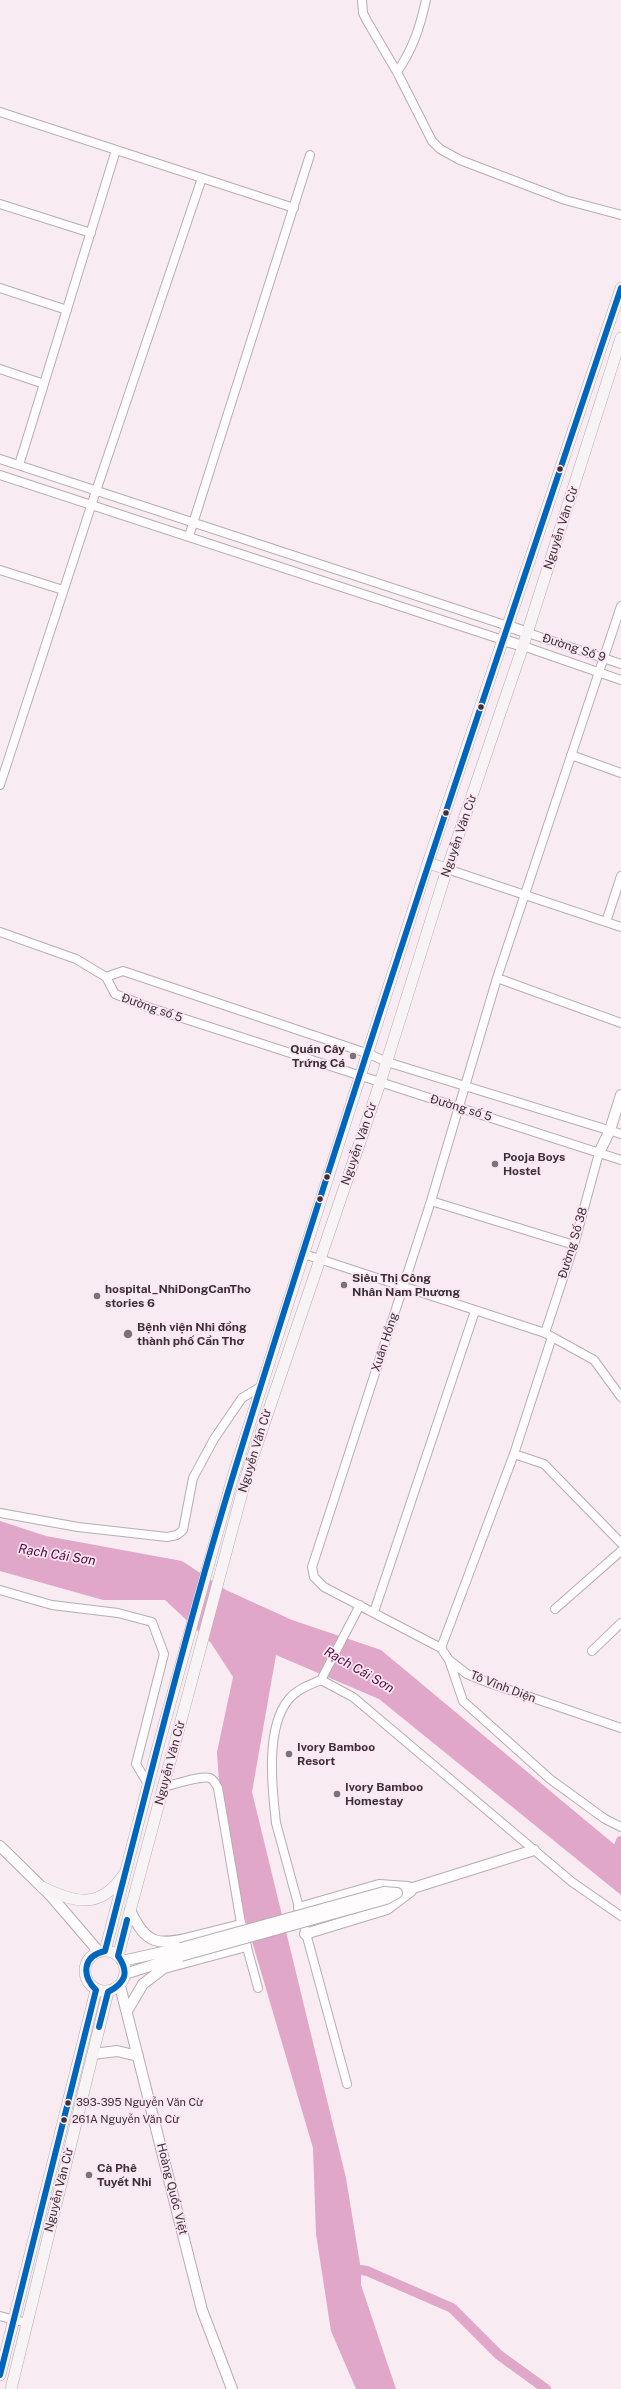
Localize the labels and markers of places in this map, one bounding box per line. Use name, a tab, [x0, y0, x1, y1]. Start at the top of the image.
unlabelled marker	[555, 464, 565, 474]
unlabelled marker	[476, 702, 486, 712]
unlabelled marker	[441, 808, 451, 818]
place label: Quán Cây Trứng Cá	[290, 1042, 345, 1070]
marker: Quán Cây Trứng Cá	[348, 1051, 358, 1061]
place label: Pooja Boys Hostel	[503, 1150, 565, 1178]
marker: Pooja Boys Hostel	[490, 1159, 500, 1169]
unlabelled marker	[322, 1172, 332, 1182]
unlabelled marker	[315, 1194, 325, 1204]
place label: Siêu Thị Công Nhân Nam Phương	[352, 1271, 460, 1299]
marker: Siêu Thị Công Nhân Nam Phương	[339, 1280, 349, 1290]
place label: hospital_NhiDongCanTho stories 6	[105, 1282, 251, 1310]
marker: hospital_NhiDongCanTho stories 6	[92, 1291, 102, 1301]
place label: Bệnh viện Nhi đồng thành phố Cần Thơ	[137, 1320, 246, 1348]
marker: Bệnh viện Nhi đồng thành phố Cần Thơ	[122, 1328, 134, 1340]
place label: Ivory Bamboo Resort	[297, 1740, 375, 1768]
marker: Ivory Bamboo Resort	[284, 1749, 294, 1759]
place label: Ivory Bamboo Homestay	[345, 1780, 423, 1808]
marker: Ivory Bamboo Homestay	[332, 1789, 342, 1799]
place label: 393-395 Nguyễn Văn Cừ	[76, 2096, 203, 2110]
marker: 393-395 Nguyễn Văn Cừ	[63, 2098, 73, 2108]
place label: 261A Nguyễn Văn Cừ	[72, 2113, 179, 2127]
marker: 261A Nguyễn Văn Cừ	[59, 2115, 69, 2125]
place label: Cà Phê Tuyết Nhi	[97, 2161, 151, 2189]
marker: Cà Phê Tuyết Nhi	[84, 2170, 94, 2180]

